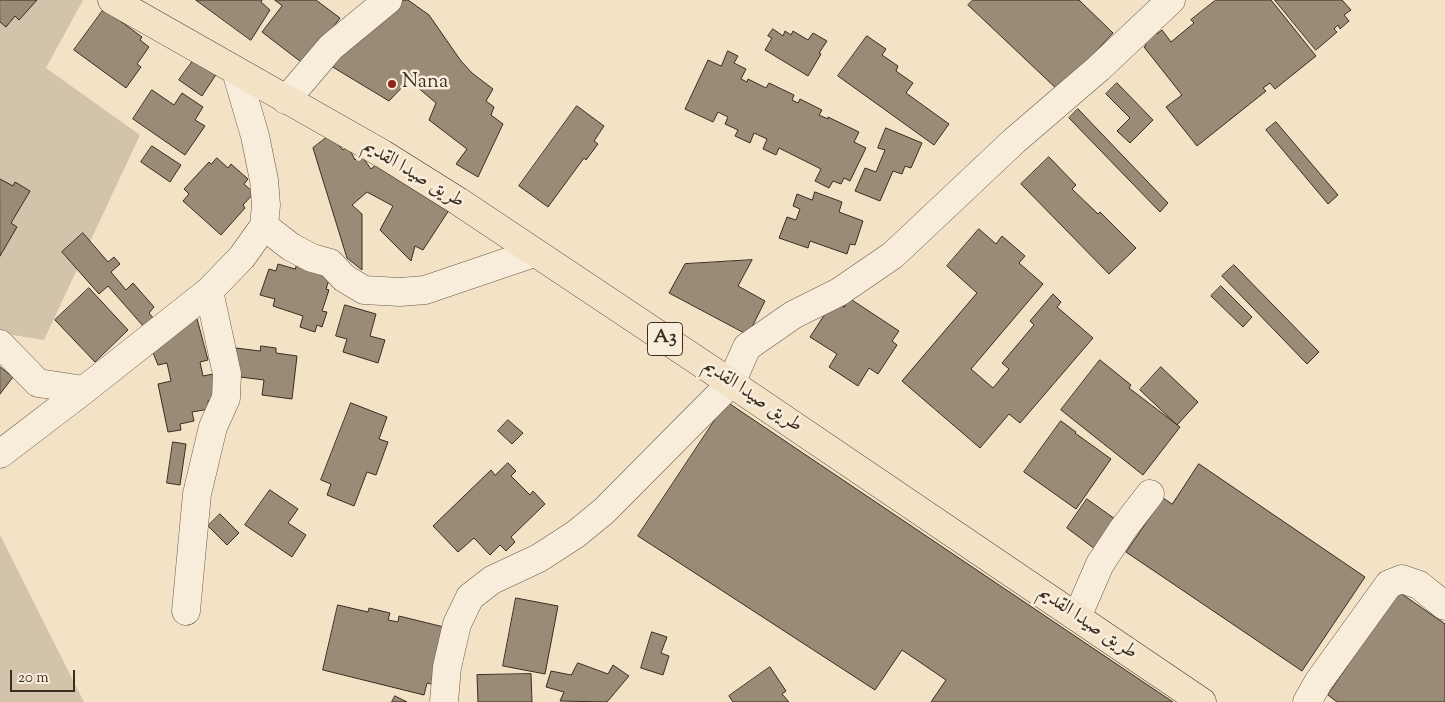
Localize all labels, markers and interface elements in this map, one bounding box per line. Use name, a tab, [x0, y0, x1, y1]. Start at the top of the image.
place label: Nana	[402, 72, 448, 96]
marker: Nana	[386, 78, 398, 90]
street label: طريق صيدا القديم	[358, 135, 468, 215]
road number: A3	[648, 322, 682, 356]
street label: طريق صيدا القديم	[698, 355, 806, 439]
street label: طريق صيدا القديم	[1033, 582, 1141, 666]
scale bar	[12, 660, 78, 692]
text: 20 m	[18, 668, 49, 689]

